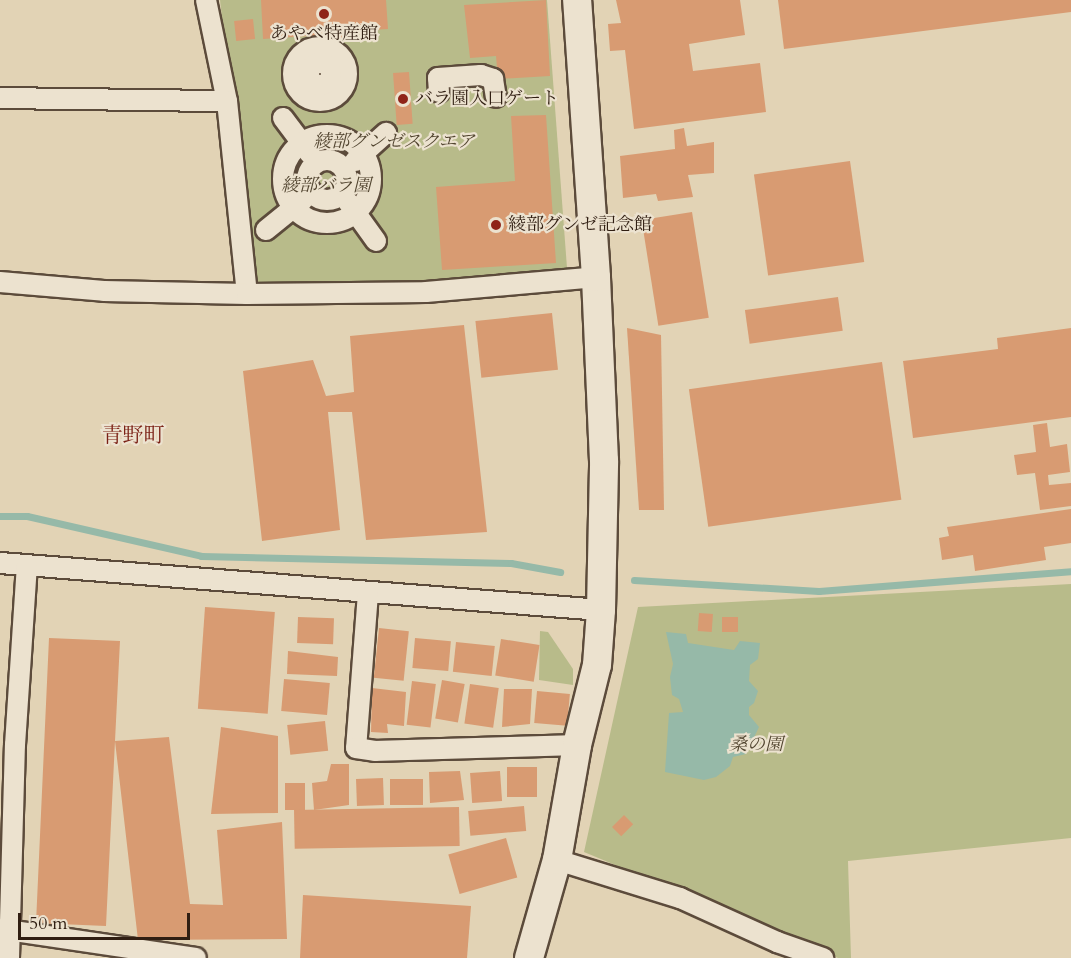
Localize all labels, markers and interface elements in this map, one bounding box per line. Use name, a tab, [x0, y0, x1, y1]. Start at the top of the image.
marker: あやべ特産館	[317, 7, 331, 21]
place label: あやべ特産館	[270, 23, 378, 45]
place label: バラ園入口ゲート	[415, 88, 559, 110]
marker: バラ園入口ゲート	[396, 92, 410, 106]
park label: 綾部グンゼスクエア	[313, 131, 475, 153]
park label: 綾部バラ園	[281, 175, 371, 197]
place label: 綾部グンゼ記念館	[508, 214, 652, 236]
marker: 綾部グンゼ記念館	[489, 218, 503, 232]
district label: 青野町	[102, 423, 164, 449]
park label: 桑の園	[729, 734, 783, 756]
scale bar	[21, 901, 194, 939]
text: 50 m	[29, 911, 68, 936]

